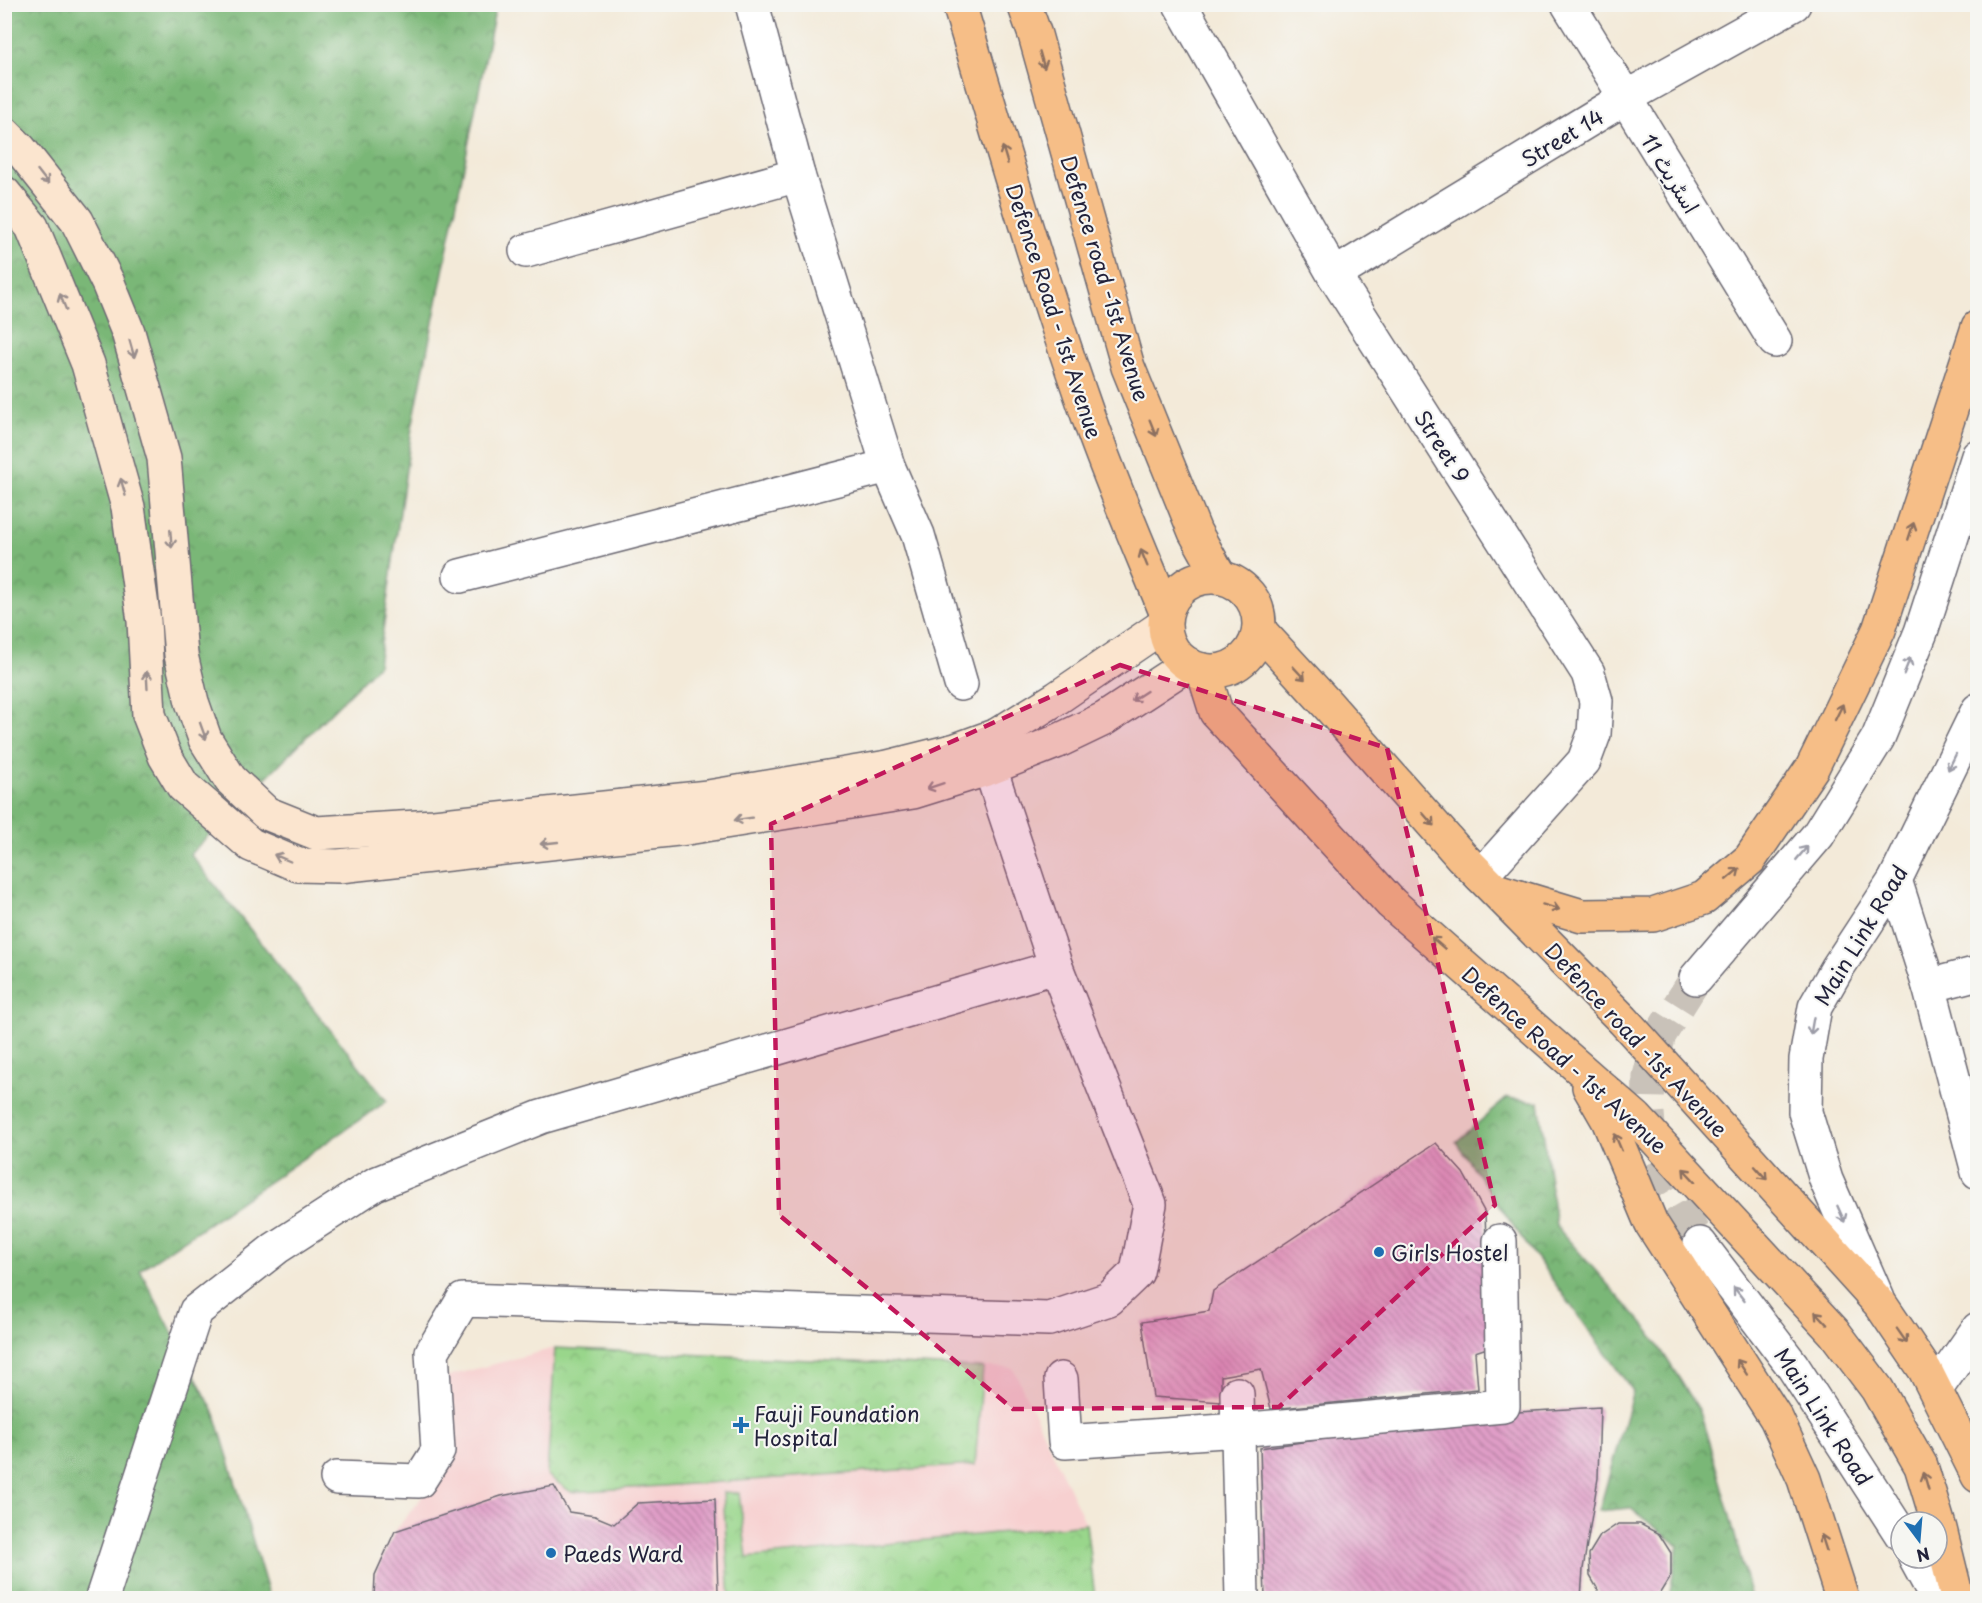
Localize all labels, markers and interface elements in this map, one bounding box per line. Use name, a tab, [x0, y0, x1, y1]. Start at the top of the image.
one-way arrow	[1037, 50, 1049, 69]
street label: Street 14	[1515, 100, 1609, 174]
street label: اسٹریٹ 11	[1634, 127, 1708, 219]
one-way arrow	[999, 146, 1010, 165]
street label: Defence road -1st Avenue	[1053, 151, 1159, 405]
one-way arrow	[36, 169, 49, 185]
street label: Defence Road - 1st Avenue	[999, 179, 1111, 443]
one-way arrow	[57, 293, 68, 312]
one-way arrow	[127, 339, 138, 358]
street label: Street 9	[1407, 403, 1479, 489]
one-way arrow	[1148, 418, 1159, 436]
one-way arrow	[117, 478, 128, 497]
one-way arrow	[1906, 522, 1917, 541]
one-way arrow	[166, 529, 177, 549]
one-way arrow	[1138, 549, 1149, 567]
one-way arrow	[1902, 657, 1913, 676]
one-way arrow	[1291, 665, 1305, 680]
one-way arrow	[142, 671, 153, 691]
one-way arrow	[1131, 690, 1148, 702]
one-way arrow	[1834, 704, 1846, 722]
one-way arrow	[198, 721, 209, 739]
one-way arrow	[1946, 753, 1958, 771]
one-way arrow	[926, 781, 945, 792]
one-way arrow	[1421, 811, 1435, 826]
one-way arrow	[733, 814, 753, 825]
one-way arrow	[540, 838, 560, 849]
one-way arrow	[1795, 846, 1809, 861]
one-way arrow	[273, 852, 291, 863]
street label: Main Link Road	[1805, 859, 1915, 1011]
one-way arrow	[1725, 867, 1741, 880]
one-way arrow	[1541, 902, 1560, 913]
street label: Defence road -1st Avenue	[1538, 935, 1736, 1143]
one-way arrow	[1431, 936, 1446, 950]
street label: Defence Road - 1st Avenue	[1455, 958, 1675, 1160]
one-way arrow	[1806, 1016, 1817, 1035]
one-way arrow	[1612, 1133, 1623, 1152]
one-way arrow	[1754, 1165, 1768, 1180]
one-way arrow	[1682, 1167, 1696, 1182]
one-way arrow	[1836, 1204, 1847, 1223]
place label: Girls Hostel	[1391, 1236, 1509, 1268]
marker: Girls Hostel	[1372, 1245, 1386, 1259]
one-way arrow	[1733, 1286, 1746, 1302]
one-way arrow	[1815, 1311, 1829, 1326]
one-way arrow	[1896, 1328, 1908, 1344]
street label: Main Link Road	[1767, 1341, 1881, 1491]
one-way arrow	[1736, 1359, 1748, 1376]
place label: Fauji Foundation Hospital	[754, 1397, 920, 1453]
marker: Fauji Foundation Hospital	[732, 1416, 750, 1434]
one-way arrow	[1919, 1472, 1931, 1491]
north arrow	[1889, 1510, 1949, 1570]
one-way arrow	[1818, 1534, 1829, 1553]
place label: Paeds Ward	[563, 1537, 683, 1569]
text: N	[1914, 1542, 1933, 1569]
marker: Paeds Ward	[544, 1546, 558, 1560]

